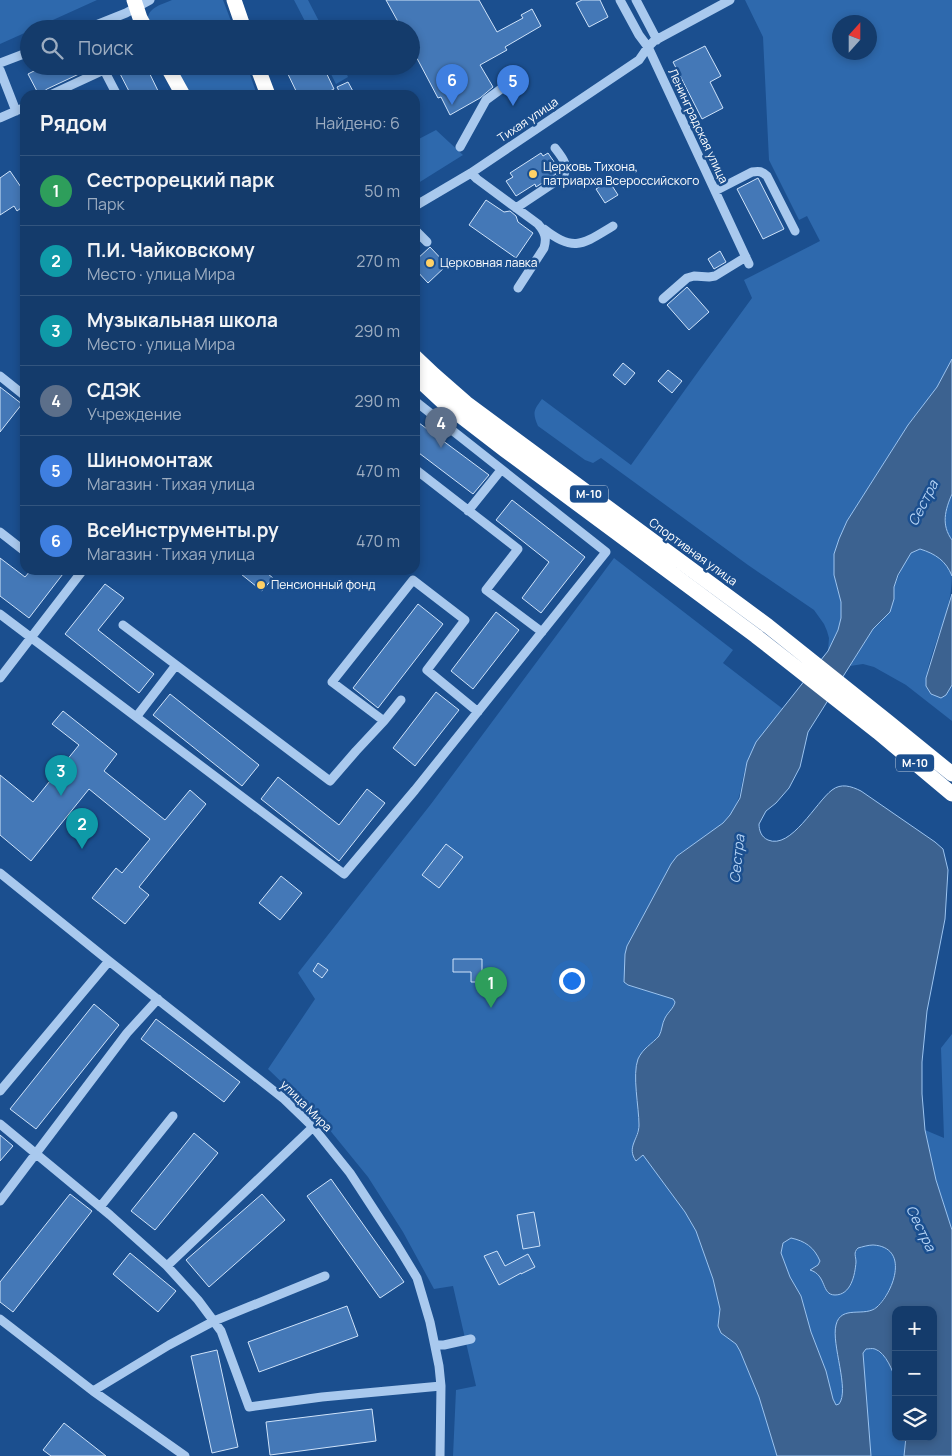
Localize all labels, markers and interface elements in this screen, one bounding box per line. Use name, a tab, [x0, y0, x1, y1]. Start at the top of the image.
north arrow	[832, 15, 877, 60]
search box	[20, 20, 420, 75]
icon: search	[38, 34, 66, 62]
text: Поиск	[78, 35, 133, 61]
pin: 6	[436, 64, 468, 105]
pin: 5	[497, 65, 529, 106]
street label: Ленинградская улица	[664, 65, 733, 186]
street label: Тихая улица	[494, 93, 561, 146]
text: Рядом	[40, 109, 107, 137]
text: Найдено: 6	[315, 112, 400, 134]
place label: Церковь Тихона, патриарха Всероссийского	[543, 158, 699, 189]
text: Сестрорецкий парк	[87, 167, 274, 193]
marker: Церковь Тихона, патриарха Всероссийского	[527, 168, 539, 180]
text: 1	[52, 180, 60, 202]
text: 50 m	[364, 180, 400, 202]
text: Парк	[87, 193, 124, 215]
text: П.И. Чайковскому	[87, 237, 255, 263]
text: 2	[51, 250, 61, 272]
text: 270 m	[356, 250, 400, 272]
place label: Церковная лавка	[440, 254, 537, 271]
marker: Церковная лавка	[424, 257, 436, 269]
text: Место · улица Мира	[87, 263, 235, 285]
text: Музыкальная школа	[87, 307, 278, 333]
text: 3	[51, 320, 61, 342]
text: 290 m	[354, 320, 400, 342]
text: Место · улица Мира	[87, 333, 235, 355]
text: СДЭК	[87, 377, 141, 403]
text: 4	[51, 390, 61, 412]
text: 290 m	[354, 390, 400, 412]
text: Учреждение	[87, 403, 182, 425]
pin: 4	[425, 407, 457, 448]
text: Шиномонтаж	[87, 447, 213, 473]
text: 5	[51, 460, 61, 482]
text: 470 m	[356, 460, 400, 482]
text: Магазин · Тихая улица	[87, 473, 255, 495]
water label: Сестра	[903, 476, 943, 529]
road number: М-10	[570, 486, 608, 502]
street label: Спортивная улица	[646, 514, 741, 590]
text: ВсеИнструменты.ру	[87, 517, 279, 543]
text: 6	[51, 530, 61, 552]
text: 470 m	[356, 530, 400, 552]
text: Магазин · Тихая улица	[87, 543, 255, 565]
place label: Пенсионный фонд	[271, 576, 375, 593]
marker: Пенсионный фонд	[255, 579, 267, 591]
road number: М-10	[896, 754, 934, 771]
pin: 3	[45, 755, 77, 796]
pin: 2	[66, 808, 98, 849]
water label: Сестра	[724, 832, 749, 884]
pin: 1	[475, 967, 507, 1008]
your location	[559, 968, 585, 994]
street label: улица Мира	[277, 1076, 336, 1135]
water label: Сестра	[902, 1202, 941, 1255]
map controls	[892, 1306, 937, 1441]
button: +	[892, 1306, 937, 1351]
button: −	[892, 1351, 937, 1396]
button: layers	[892, 1396, 937, 1441]

